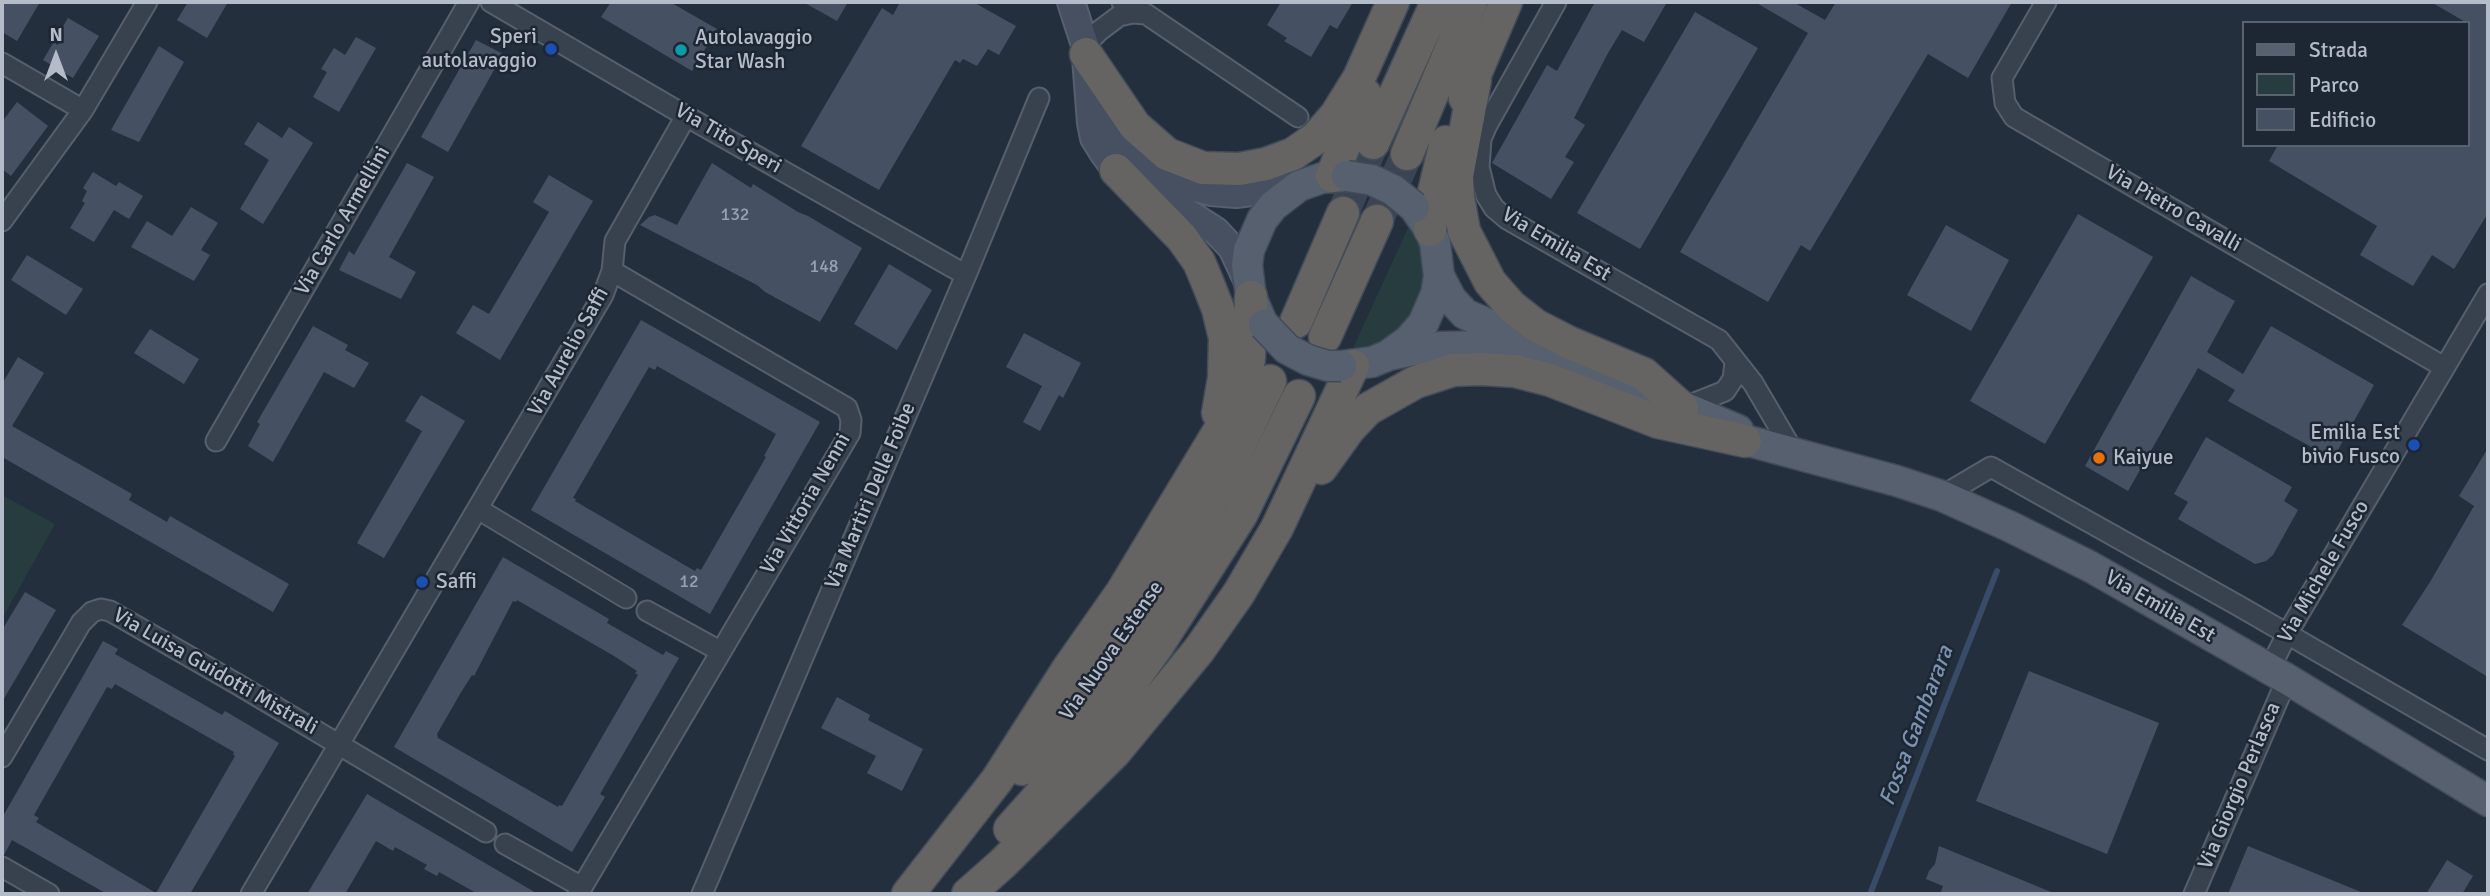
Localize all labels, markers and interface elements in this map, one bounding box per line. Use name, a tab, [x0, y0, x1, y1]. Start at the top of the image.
north arrow	[21, 21, 91, 91]
legend	[2242, 21, 2469, 147]
text: N	[49, 23, 63, 47]
place label: Speri autolavaggio	[421, 24, 537, 74]
place label: Autolavaggio Star Wash	[695, 25, 813, 75]
text: Strada	[2309, 37, 2368, 63]
marker: Speri autolavaggio	[543, 41, 559, 57]
marker: Autolavaggio Star Wash	[673, 42, 689, 58]
text: Parco	[2309, 72, 2359, 98]
street label: Via Tito Speri	[670, 98, 786, 180]
text: Edificio	[2309, 107, 2376, 133]
street label: Via Carlo Armellini	[290, 142, 396, 300]
street label: Via Pietro Cavalli	[2101, 160, 2245, 258]
street label: Via Emilia Est	[1497, 203, 1615, 287]
house number: 132	[720, 204, 750, 226]
house number: 148	[809, 256, 839, 278]
street label: Via Aurelio Saffi	[523, 283, 615, 421]
street label: Via Martiri Delle Foibe	[820, 399, 922, 593]
place label: Emilia Est bivio Fusco	[2301, 420, 2400, 470]
street label: Via Vittoria Nenni	[755, 429, 857, 579]
marker: Emilia Est bivio Fusco	[2406, 437, 2422, 453]
place label: Kaiyue	[2113, 445, 2173, 471]
marker: Kaiyue	[2091, 450, 2107, 466]
street label: Via Michele Fusco	[2273, 496, 2375, 648]
street label: Via Emilia Est	[2101, 565, 2219, 649]
place label: Saffi	[436, 569, 477, 595]
house number: 12	[679, 571, 699, 593]
marker: Saffi	[414, 574, 430, 590]
street label: Via Nuova Estense	[1055, 577, 1169, 725]
street label: Via Luisa Guidotti Mistrali	[108, 603, 322, 741]
water label: Fossa Gambarara	[1874, 642, 1960, 810]
street label: Via Giorgio Perlasca	[2193, 699, 2287, 873]

